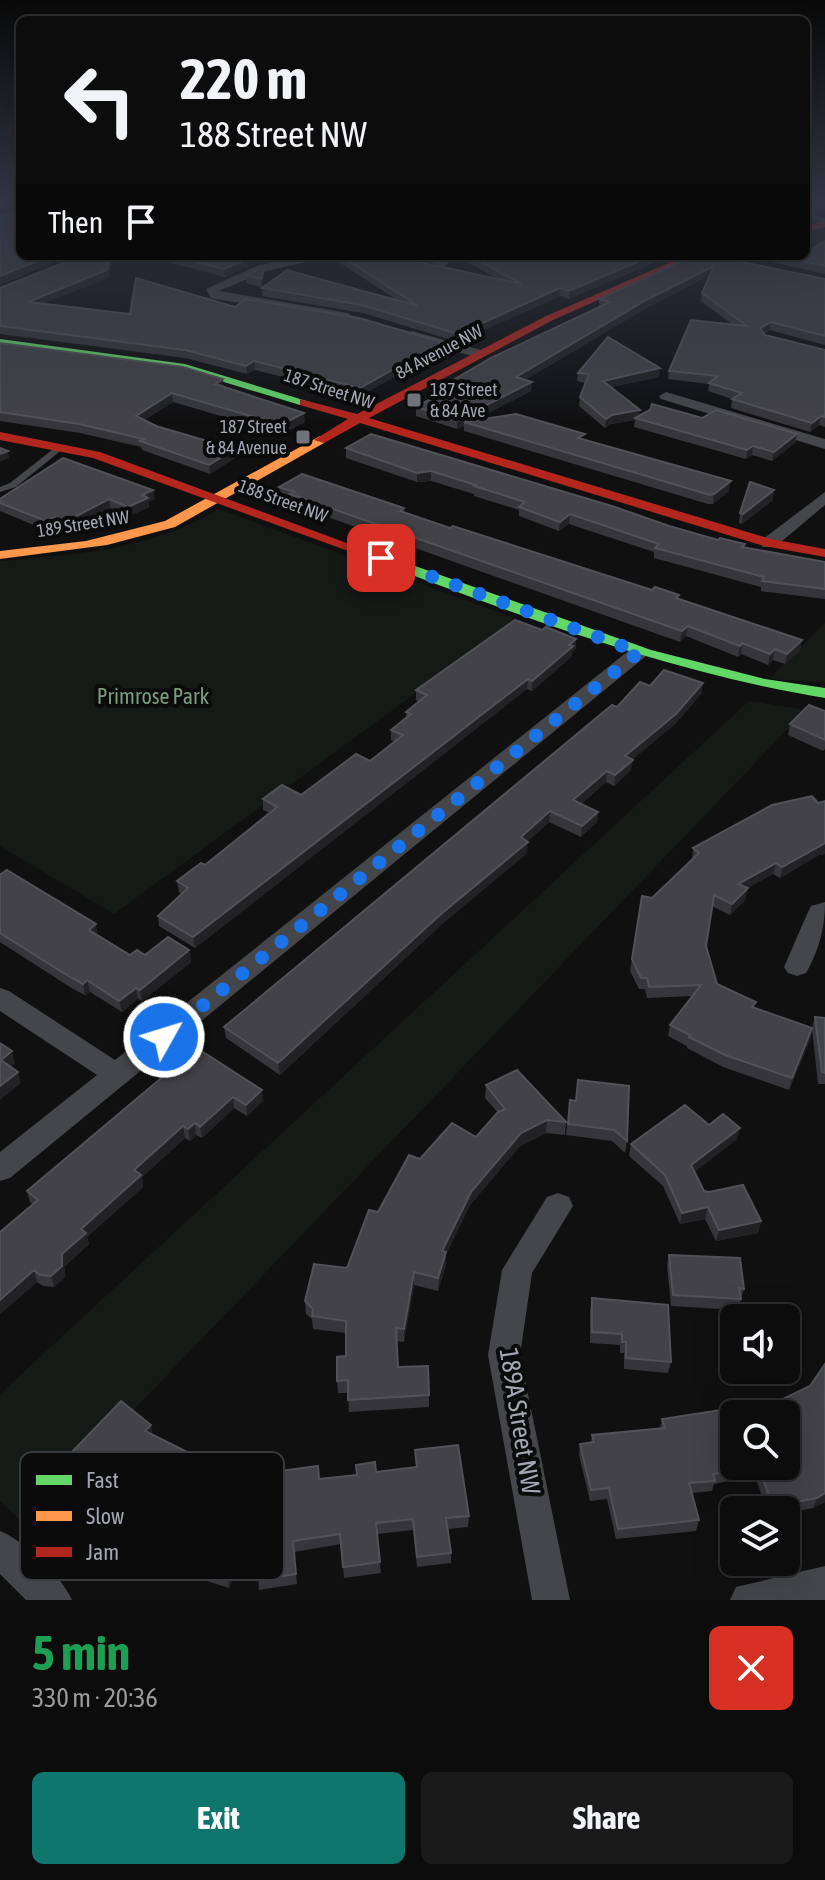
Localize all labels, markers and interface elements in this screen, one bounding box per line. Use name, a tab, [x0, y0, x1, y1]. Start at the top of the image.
text: 220 m	[180, 47, 307, 111]
icon: left	[48, 48, 152, 152]
text: 188 Street NW	[180, 113, 367, 155]
icon: arrive	[119, 200, 163, 244]
text: Then	[48, 205, 103, 239]
street label: 84 Avenue NW	[392, 320, 486, 383]
street label: 187 Street NW	[281, 364, 377, 413]
place label: 187 Street & 84 Ave	[430, 379, 497, 421]
marker: 187 Street & 84 Ave	[405, 391, 423, 409]
place label: 187 Street & 84 Avenue	[206, 416, 287, 458]
marker: 187 Street & 84 Avenue	[294, 428, 312, 446]
street label: 188 Street NW	[236, 475, 331, 526]
street label: 189 Street NW	[35, 506, 131, 541]
pin	[347, 524, 415, 592]
icon: arrive	[359, 536, 403, 580]
park label: Primrose Park	[97, 683, 210, 709]
position arrow	[122, 995, 206, 1079]
map controls	[720, 1304, 800, 1576]
button: sound	[720, 1304, 800, 1384]
street label: 189A Street NW	[494, 1346, 546, 1496]
button: search	[720, 1400, 800, 1480]
legend	[20, 1452, 284, 1580]
text: Fast	[86, 1467, 119, 1493]
button: layers	[720, 1496, 800, 1576]
text: Slow	[86, 1503, 124, 1529]
text: Jam	[86, 1539, 119, 1565]
text: 5 min	[32, 1625, 130, 1680]
button: close	[709, 1626, 793, 1710]
text: 330 m · 20:36	[32, 1683, 158, 1713]
button: Exit	[32, 1772, 405, 1864]
button: Share	[421, 1772, 793, 1864]

